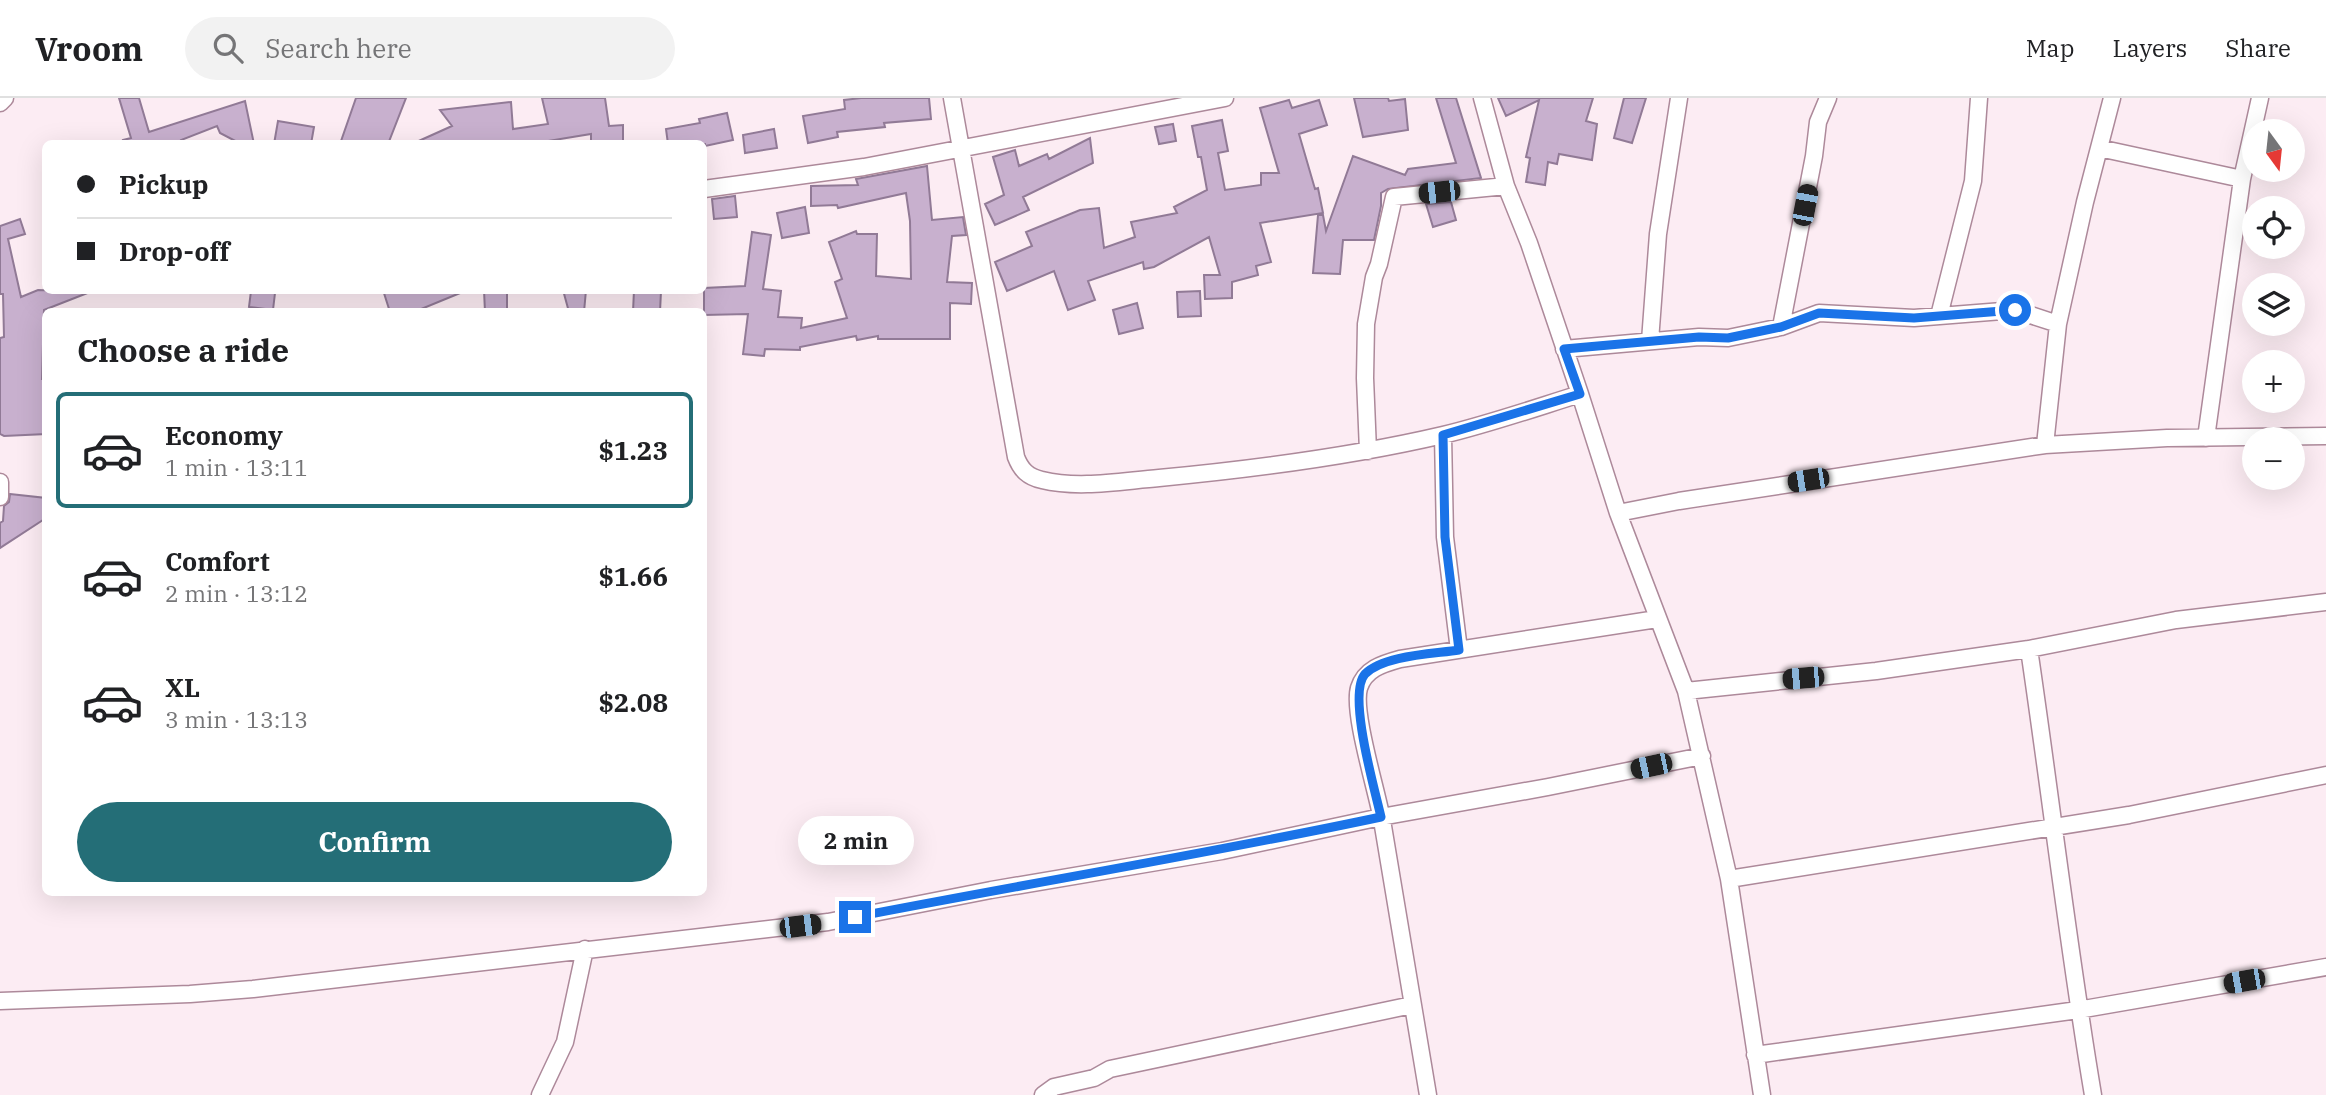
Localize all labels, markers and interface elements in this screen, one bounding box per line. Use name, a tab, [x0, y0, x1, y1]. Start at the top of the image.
search box	[185, 17, 675, 80]
text: Vroom	[35, 27, 143, 70]
icon: search	[209, 29, 247, 67]
text: Search here	[265, 31, 412, 65]
text: Map	[2026, 32, 2074, 64]
text: Layers	[2112, 32, 2187, 64]
text: Share	[2225, 32, 2291, 64]
north arrow	[2242, 119, 2305, 182]
map controls	[2242, 119, 2305, 490]
text: Pickup	[119, 167, 209, 201]
car	[1418, 179, 1461, 205]
car	[1791, 182, 1820, 228]
button: locate	[2242, 196, 2305, 259]
text: Drop-off	[119, 234, 230, 268]
button: layers	[2242, 273, 2305, 336]
route start	[1999, 294, 2031, 326]
text: Choose a ride	[77, 329, 289, 371]
button: +	[2242, 350, 2305, 413]
text: Economy	[165, 418, 283, 452]
icon: car	[81, 419, 144, 482]
button: −	[2242, 427, 2305, 490]
text: $1.23	[598, 433, 668, 467]
text: 1 min · 13:11	[165, 452, 308, 482]
car	[1786, 466, 1831, 494]
text: Comfort	[165, 544, 270, 578]
icon: car	[81, 545, 144, 608]
text: $1.66	[598, 559, 668, 593]
text: 2 min · 13:12	[165, 578, 308, 608]
car	[1782, 666, 1825, 690]
text: XL	[165, 670, 200, 704]
icon: car	[81, 671, 144, 734]
text: $2.08	[598, 685, 668, 719]
text: 3 min · 13:13	[165, 704, 308, 734]
car	[1629, 751, 1674, 781]
button: Confirm	[77, 802, 672, 882]
callout: 2 min	[797, 816, 913, 864]
text: 2 min	[824, 825, 888, 855]
route end	[839, 901, 871, 933]
car	[778, 913, 823, 939]
car	[2222, 967, 2267, 995]

